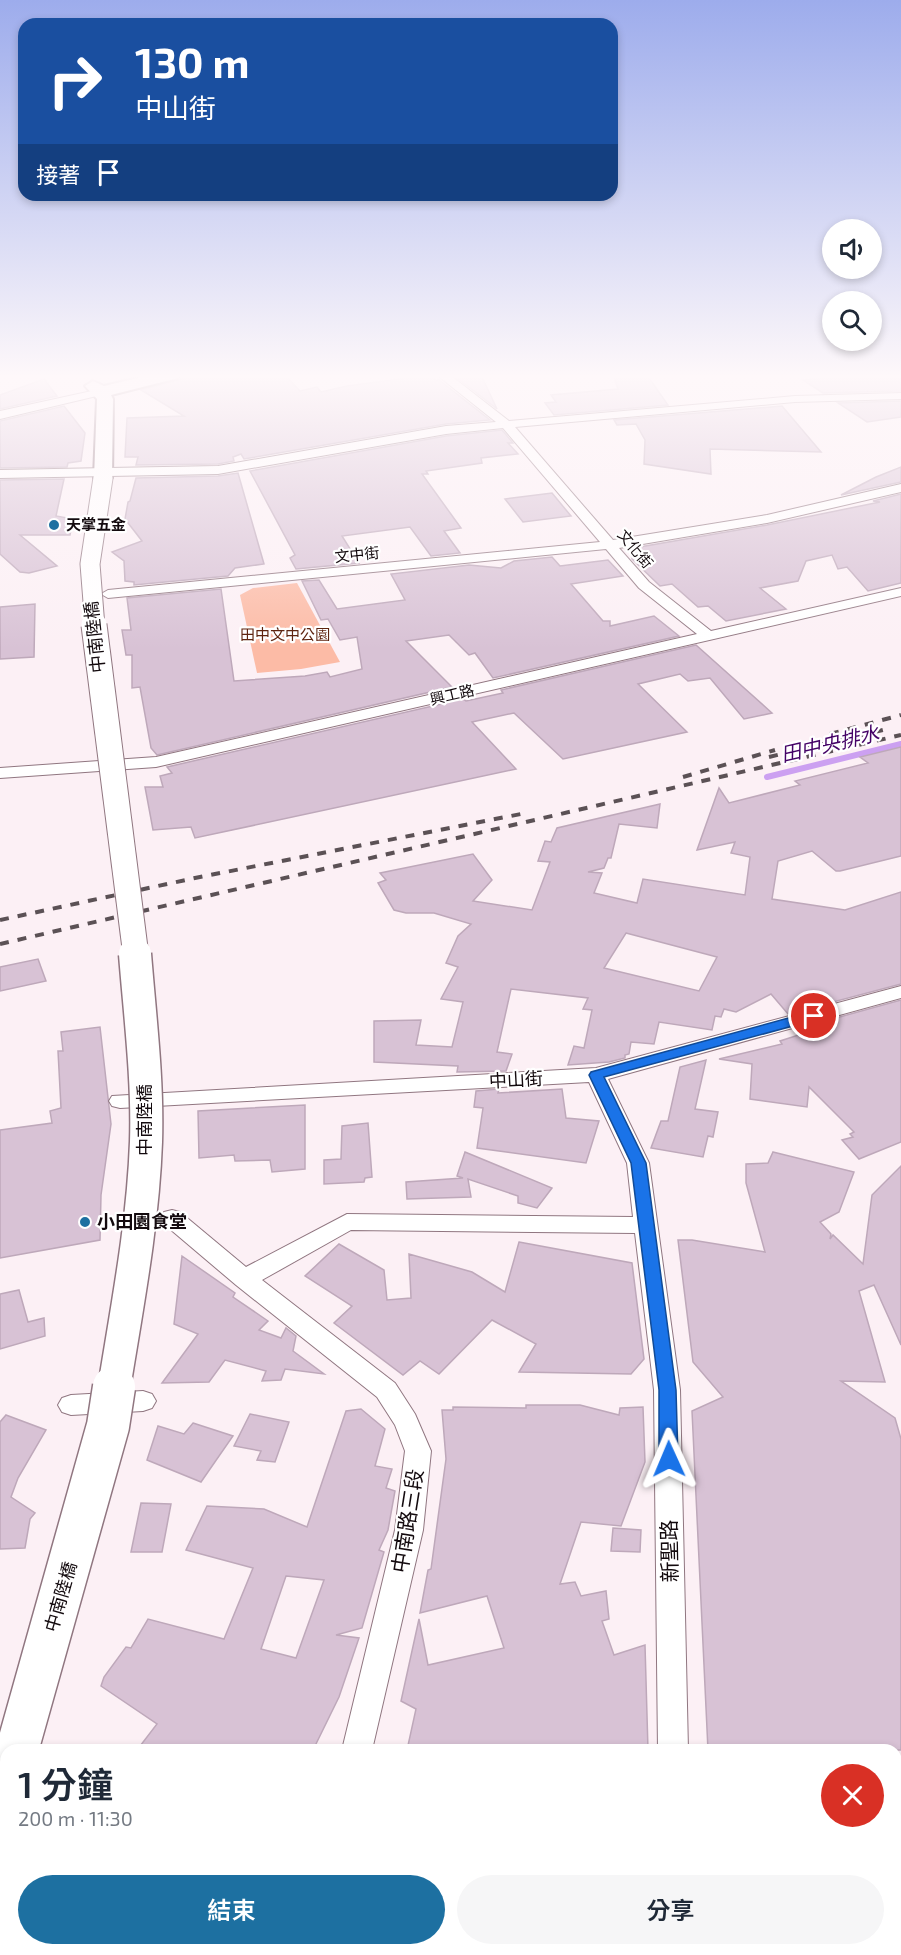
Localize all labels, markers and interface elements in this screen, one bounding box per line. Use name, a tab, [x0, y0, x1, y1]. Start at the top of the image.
text: 130 m	[135, 36, 250, 86]
icon: right	[36, 42, 114, 120]
text: 中山街	[135, 91, 216, 123]
icon: arrive	[92, 156, 125, 189]
text: 接著	[36, 161, 80, 187]
map controls	[822, 219, 882, 351]
button: sound	[822, 219, 882, 279]
button: search	[822, 291, 882, 351]
place label: 天掌五金	[66, 515, 126, 533]
marker: 天掌五金	[47, 518, 61, 532]
street label: 文化街	[614, 525, 657, 571]
street label: 文中街	[334, 543, 380, 565]
street label: 中南陸橋	[79, 600, 109, 674]
park label: 田中文中公園	[240, 625, 330, 643]
street label: 興工路	[428, 680, 476, 708]
water label: 田中央排水	[778, 720, 882, 766]
pin	[788, 990, 839, 1041]
icon: arrive	[797, 999, 830, 1032]
street label: 中山街	[488, 1067, 543, 1091]
street label: 中南陸橋	[133, 1084, 155, 1156]
place label: 小田園食堂	[97, 1210, 187, 1232]
marker: 小田園食堂	[78, 1215, 92, 1229]
position arrow	[637, 1427, 701, 1491]
street label: 中南路三段	[386, 1467, 427, 1575]
street label: 新聖路	[655, 1519, 682, 1583]
street label: 中南陸橋	[40, 1559, 81, 1634]
text: 1 分鐘	[18, 1762, 113, 1805]
button: close	[821, 1764, 884, 1827]
text: 200 m · 11:30	[18, 1806, 133, 1830]
button: 結束	[18, 1875, 445, 1944]
button: 分享	[457, 1875, 884, 1944]

